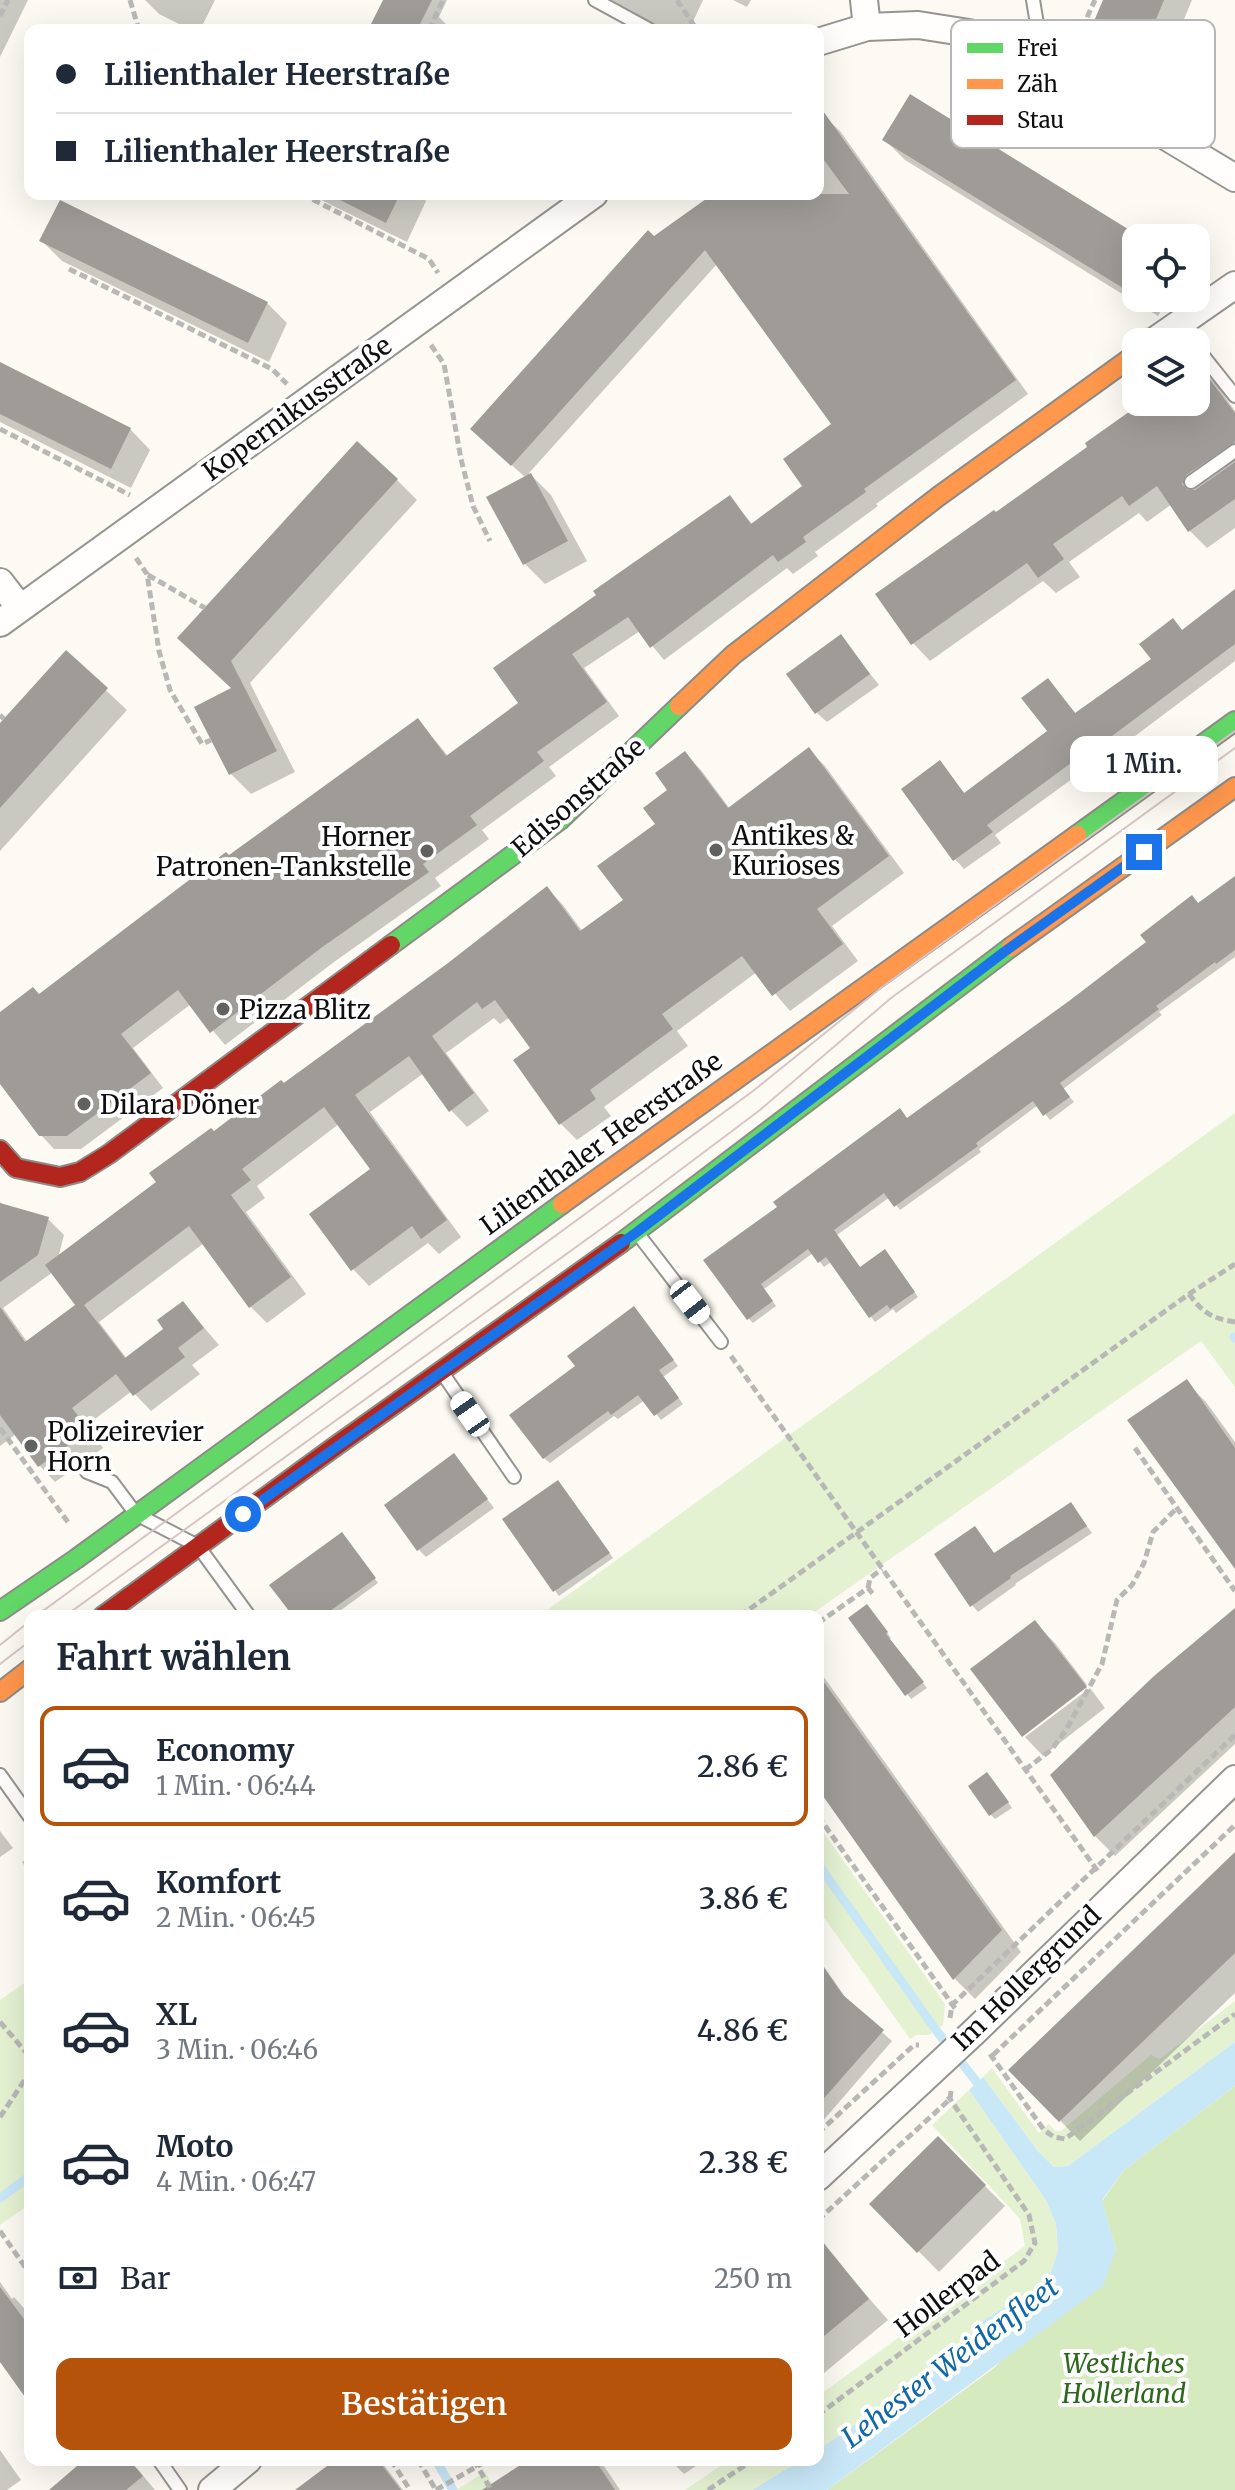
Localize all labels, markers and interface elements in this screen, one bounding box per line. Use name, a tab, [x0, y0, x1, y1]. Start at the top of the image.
legend	[951, 20, 1215, 148]
text: Frei	[1017, 34, 1058, 62]
text: Lilienthaler Heerstraße	[104, 55, 450, 93]
text: Zäh	[1017, 70, 1058, 98]
text: Stau	[1017, 106, 1064, 134]
text: Lilienthaler Heerstraße	[104, 132, 450, 170]
map controls	[1122, 224, 1210, 416]
button: locate	[1122, 224, 1210, 312]
street label: Kopernikusstraße	[196, 328, 398, 488]
button: layers	[1122, 328, 1210, 416]
street label: Edisonstraße	[505, 730, 651, 864]
callout: 1 Min.	[1070, 736, 1218, 792]
text: 1 Min.	[1106, 747, 1182, 780]
place label: Antikes & Kurioses	[731, 819, 854, 882]
place label: Horner Patronen-Tankstelle	[156, 820, 411, 883]
route end	[1126, 834, 1162, 870]
marker: Antikes & Kurioses	[707, 841, 725, 859]
marker: Horner Patronen-Tankstelle	[418, 842, 436, 860]
place label: Pizza Blitz	[239, 993, 371, 1026]
marker: Pizza Blitz	[214, 1000, 232, 1018]
street label: Lilienthaler Heerstraße	[474, 1044, 728, 1242]
place label: Dilara Döner	[100, 1088, 259, 1121]
marker: Dilara Döner	[75, 1095, 93, 1113]
car	[666, 1276, 714, 1328]
car	[446, 1387, 494, 1441]
place label: Polizeirevier Horn	[47, 1415, 204, 1478]
marker: Polizeirevier Horn	[22, 1437, 40, 1455]
route start	[225, 1496, 261, 1532]
text: Fahrt wählen	[56, 1635, 291, 1680]
icon: car	[60, 1730, 132, 1802]
text: Economy	[156, 1731, 294, 1769]
text: 2.86 €	[697, 1747, 788, 1785]
text: 1 Min. · 06:44	[156, 1769, 316, 1802]
icon: car	[60, 1862, 132, 1934]
text: Komfort	[156, 1863, 281, 1901]
text: 3.86 €	[699, 1879, 788, 1917]
street label: Im Hollergrund	[945, 1898, 1108, 2057]
text: 2 Min. · 06:45	[156, 1901, 316, 1934]
icon: car	[60, 1994, 132, 2066]
text: XL	[156, 1995, 197, 2033]
text: 4.86 €	[697, 2011, 788, 2049]
text: 3 Min. · 06:46	[156, 2033, 318, 2066]
icon: car	[60, 2126, 132, 2198]
text: Moto	[156, 2127, 234, 2165]
text: 2.38 €	[699, 2143, 788, 2181]
text: 4 Min. · 06:47	[156, 2165, 316, 2198]
street label: Hollerpad	[888, 2244, 1006, 2344]
icon: cash	[56, 2256, 100, 2300]
text: Bar	[120, 2259, 170, 2297]
text: 250 m	[714, 2262, 792, 2295]
water label: Lehester Weidenfleet	[834, 2268, 1066, 2455]
park label: Westliches Hollerland	[1061, 2347, 1186, 2410]
button: Bestätigen	[56, 2358, 792, 2450]

